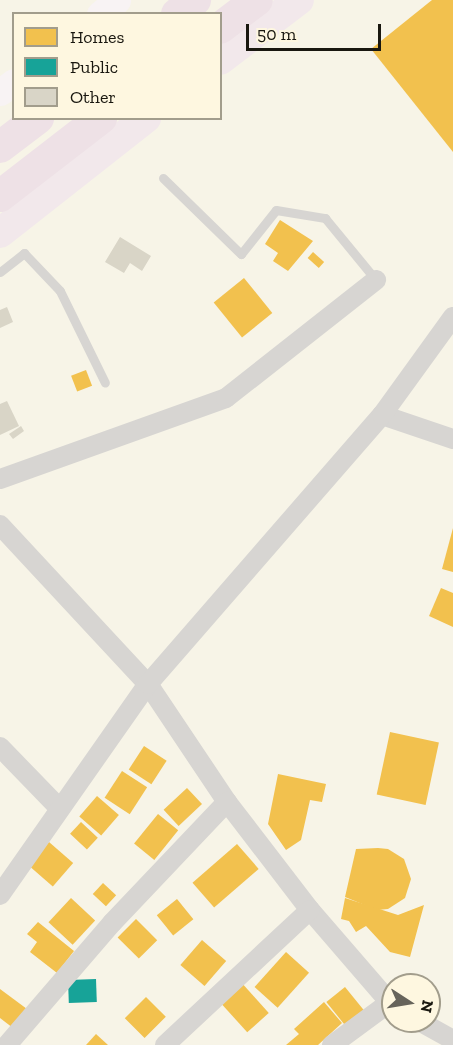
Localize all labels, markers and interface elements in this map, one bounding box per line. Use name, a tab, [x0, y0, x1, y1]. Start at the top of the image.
legend	[12, 12, 222, 120]
scale bar	[249, 12, 384, 50]
text: 50 m	[257, 23, 296, 45]
text: Homes	[70, 26, 124, 48]
text: Public	[70, 56, 118, 78]
text: Other	[70, 86, 116, 108]
north arrow	[381, 973, 441, 1033]
text: N	[417, 998, 438, 1014]

